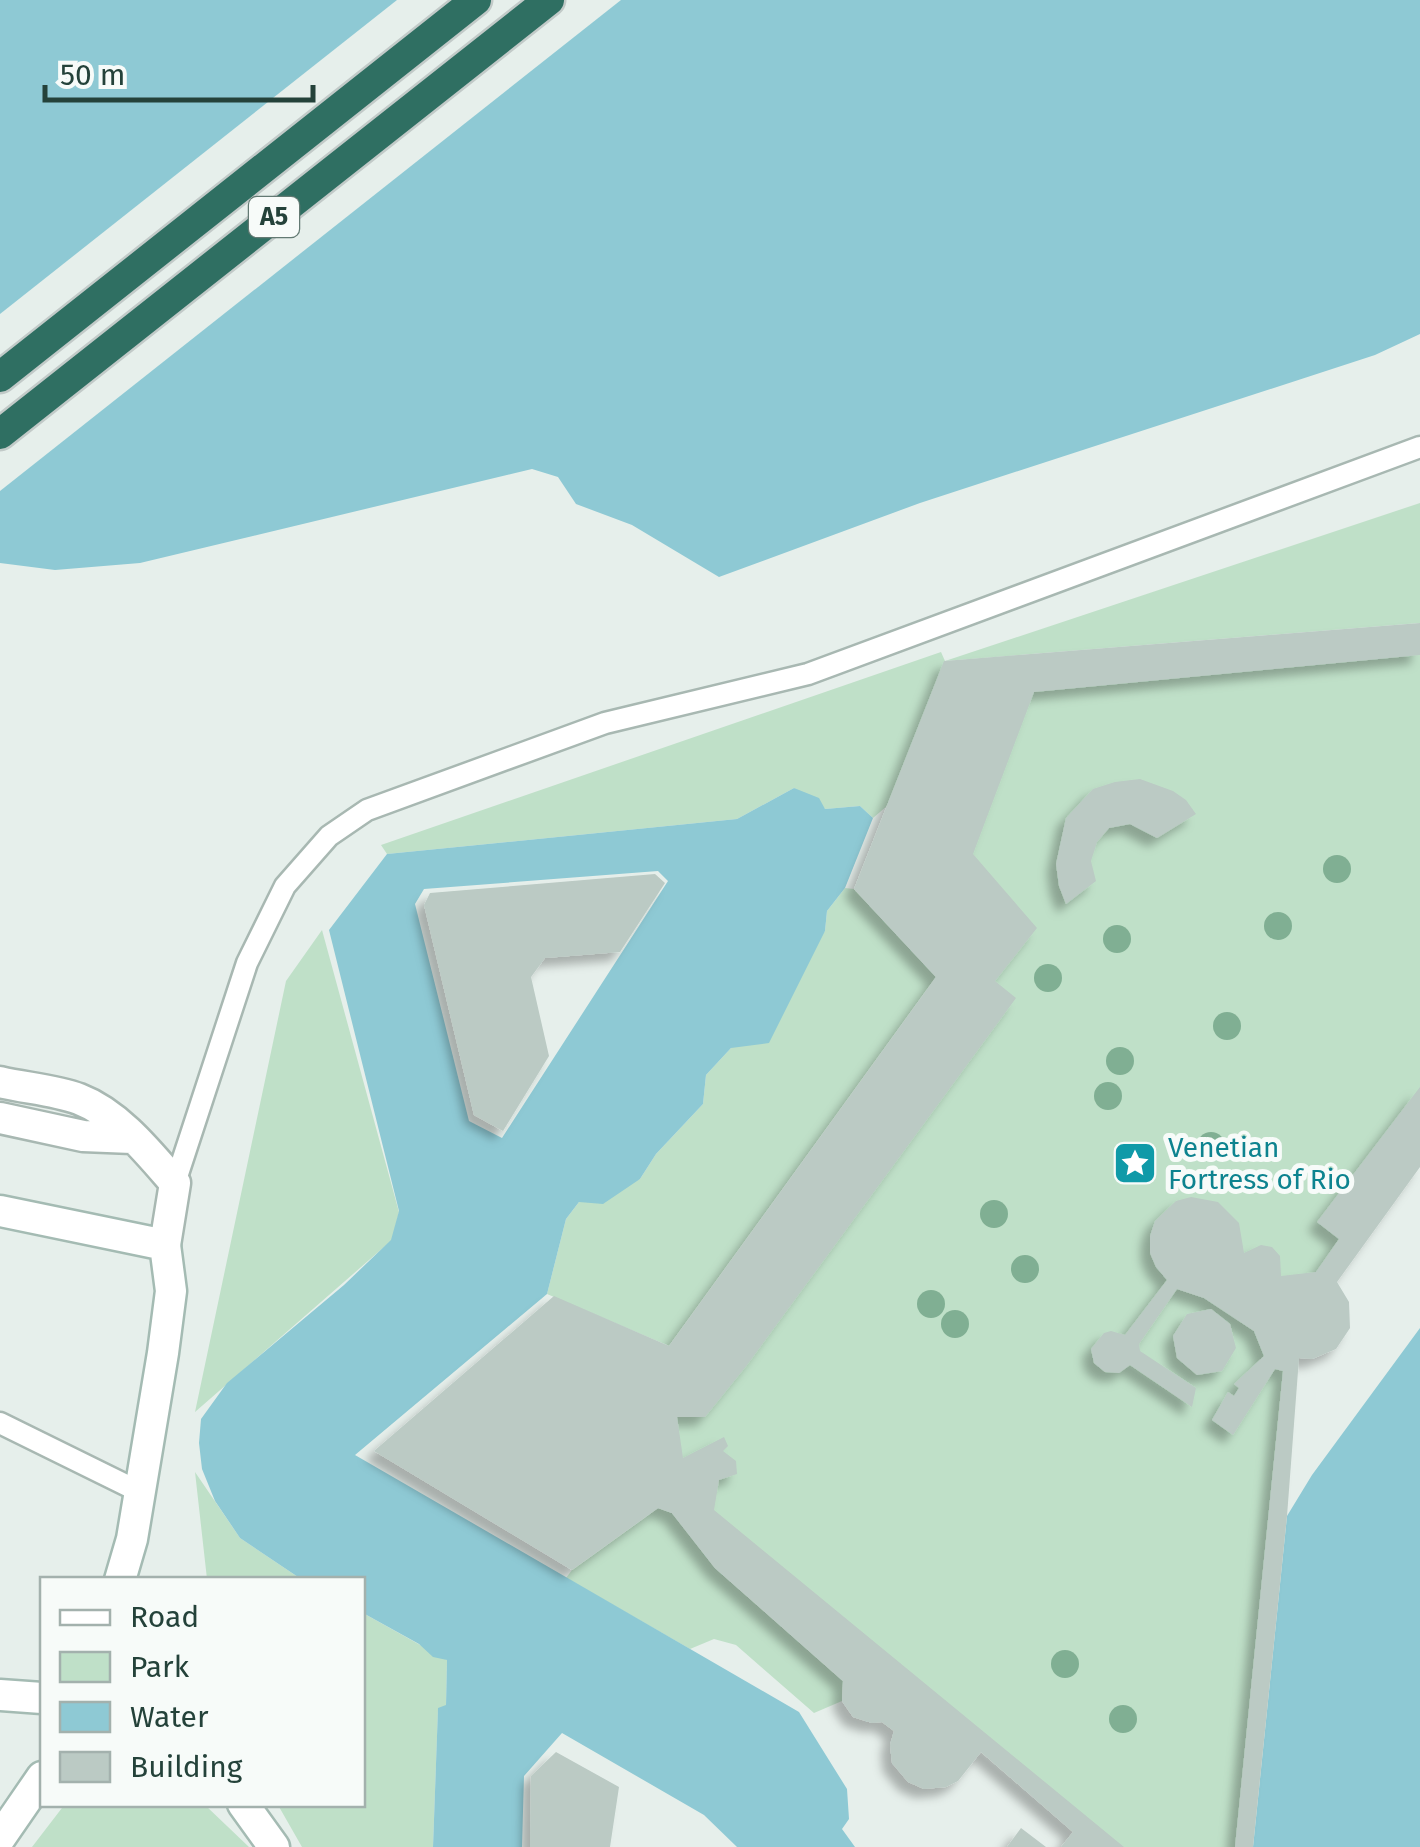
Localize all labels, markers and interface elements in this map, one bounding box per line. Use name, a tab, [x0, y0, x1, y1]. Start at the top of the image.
scale bar	[45, 40, 312, 102]
text: 50 m	[60, 57, 125, 93]
road number: Α5	[249, 197, 299, 237]
place label: Venetian Fortress of Rio	[1168, 1131, 1351, 1196]
place icon: Venetian Fortress of Rio	[1112, 1140, 1158, 1186]
legend	[40, 1577, 365, 1807]
text: Road	[130, 1599, 199, 1635]
text: Park	[130, 1649, 190, 1685]
text: Water	[130, 1699, 209, 1735]
text: Building	[130, 1749, 243, 1785]

